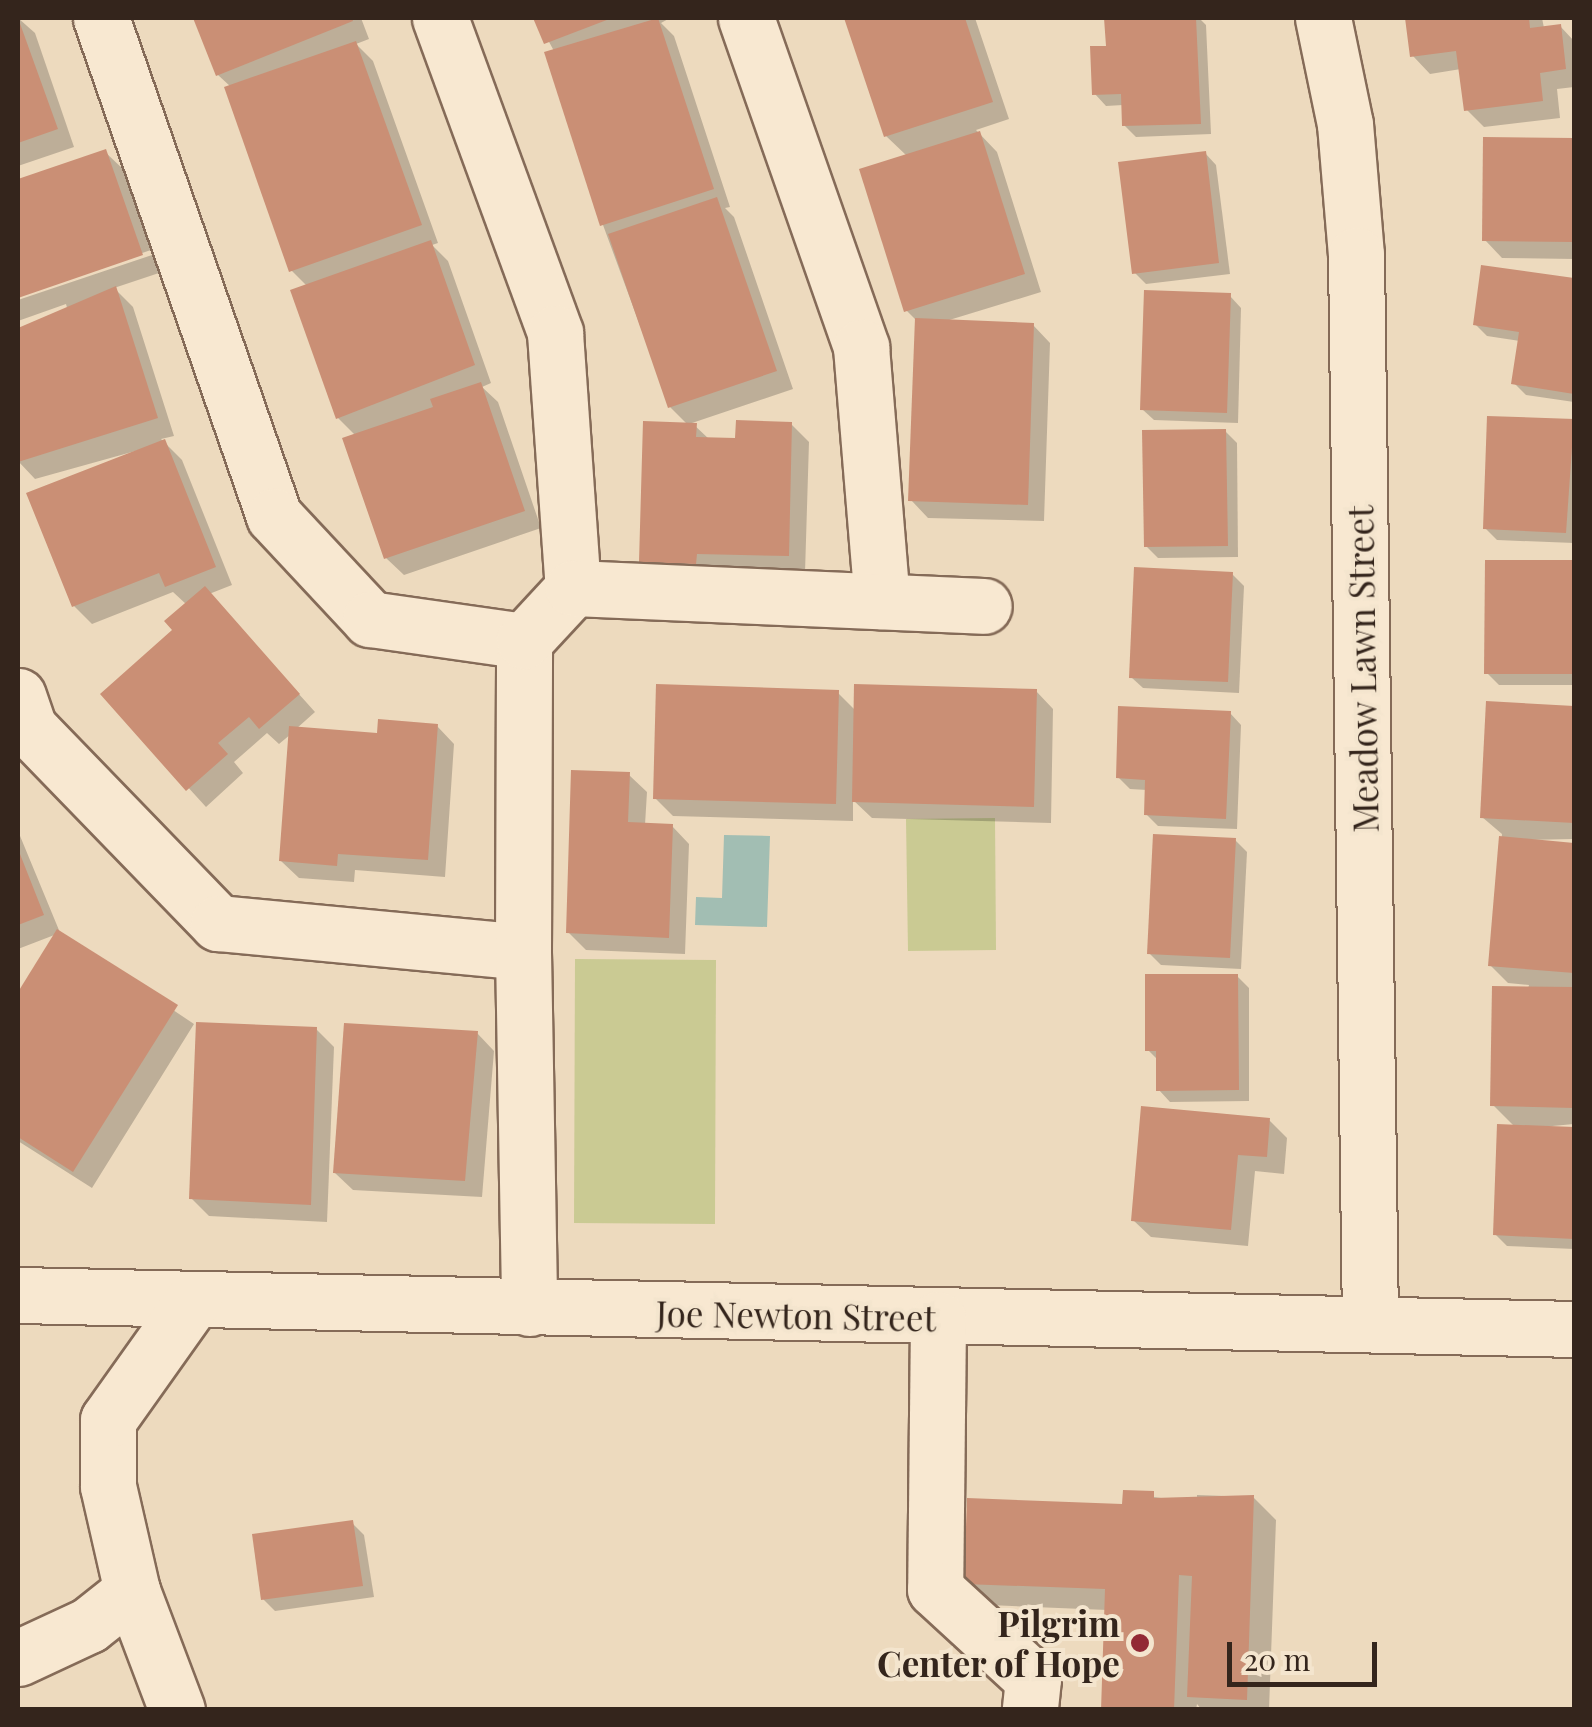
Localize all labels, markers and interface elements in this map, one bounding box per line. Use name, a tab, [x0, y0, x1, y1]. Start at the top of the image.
street label: Meadow Lawn Street	[1338, 505, 1386, 833]
street label: Joe Newton Street	[656, 1292, 936, 1338]
place label: Pilgrim Center of Hope	[876, 1602, 1120, 1684]
scale bar	[1232, 1622, 1382, 1684]
marker: Pilgrim Center of Hope	[1129, 1632, 1151, 1654]
text: 20 m	[1244, 1639, 1310, 1679]

